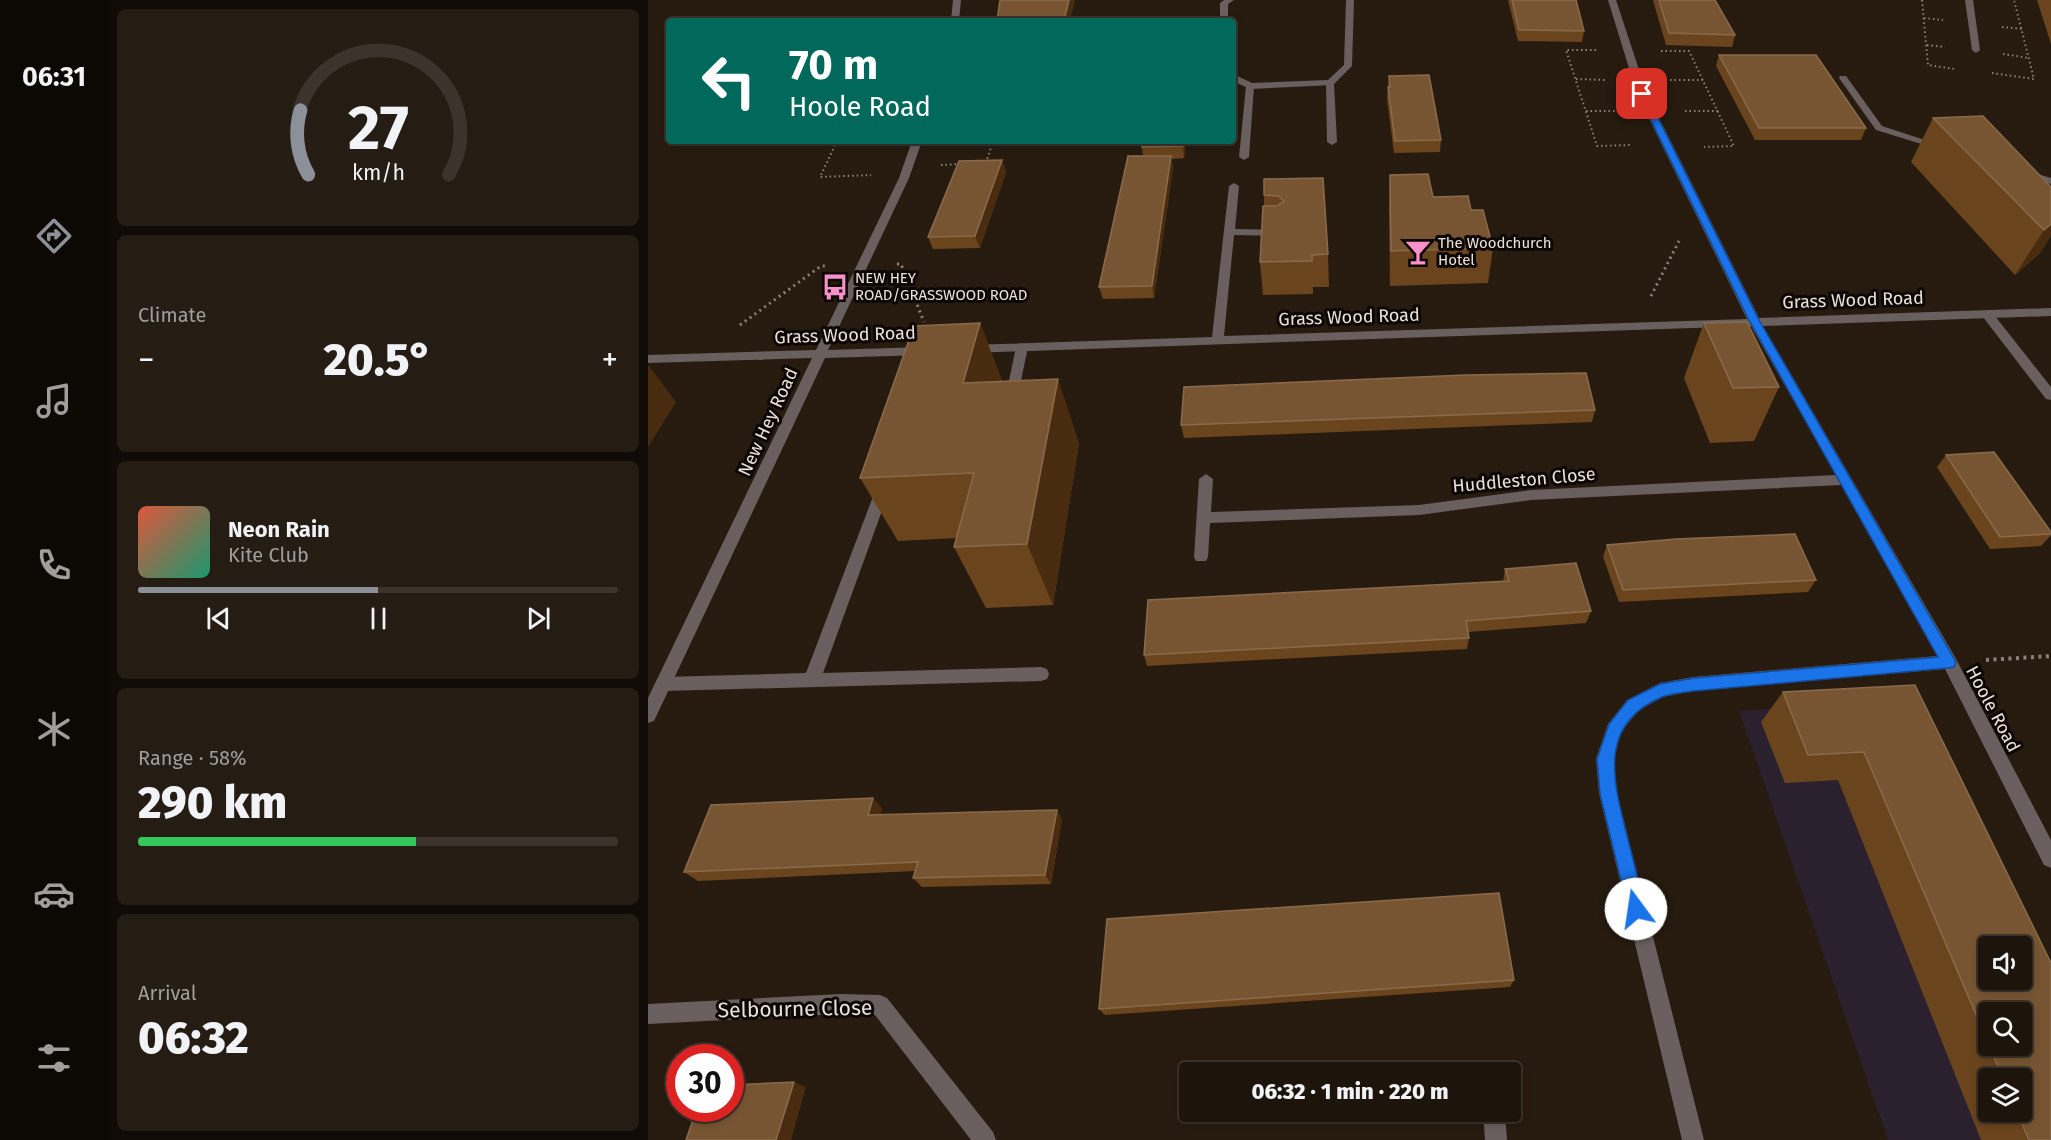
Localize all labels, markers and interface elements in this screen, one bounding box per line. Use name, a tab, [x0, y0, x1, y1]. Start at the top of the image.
text: 70 m	[789, 40, 878, 90]
icon: left	[690, 42, 768, 120]
text: 06:31	[22, 61, 86, 93]
pin	[1616, 68, 1667, 119]
icon: arrive	[1625, 77, 1658, 110]
text: 27	[348, 91, 408, 166]
text: Hoole Road	[789, 91, 931, 123]
text: km/h	[351, 160, 405, 186]
icon: directions	[33, 215, 75, 257]
place label: The Woodchurch Hotel	[1438, 234, 1551, 269]
bar icon: The Woodchurch Hotel	[1403, 237, 1433, 267]
place label: NEW HEY ROAD/GRASSWOOD ROAD	[855, 269, 1027, 304]
bus stop icon: NEW HEY ROAD/GRASSWOOD ROAD	[820, 272, 850, 302]
street label: Grass Wood Road	[1782, 287, 1924, 313]
text: Climate	[138, 303, 206, 327]
street label: Grass Wood Road	[1278, 304, 1420, 330]
street label: Grass Wood Road	[774, 322, 916, 348]
text: 20.5°	[323, 333, 433, 387]
text: −	[138, 340, 155, 380]
text: +	[602, 340, 618, 380]
street label: New Hey Road	[733, 364, 803, 480]
icon: music	[33, 380, 75, 422]
street label: Huddleston Close	[1452, 463, 1596, 497]
text: Neon Rain	[228, 516, 330, 543]
text: Kite Club	[228, 543, 309, 567]
icon: phone	[33, 544, 75, 586]
icon: previous	[202, 602, 235, 635]
icon: pause	[362, 602, 395, 635]
icon: next	[522, 602, 555, 635]
street label: Hoole Road	[1961, 662, 2025, 756]
icon: climate	[33, 708, 75, 750]
text: Range · 58%	[138, 746, 246, 770]
text: 290 km	[138, 776, 287, 830]
icon: car	[33, 873, 75, 915]
position arrow	[1604, 877, 1668, 941]
map controls	[1978, 936, 2032, 1122]
button: sound	[1978, 936, 2032, 990]
text: Arrival	[138, 981, 197, 1005]
street label: Selbourne Close	[718, 995, 872, 1023]
button: search	[1978, 1002, 2032, 1056]
text: 06:32	[138, 1011, 249, 1065]
icon: filters	[33, 1037, 75, 1079]
speed limit sign: 30	[666, 1044, 744, 1122]
button: layers	[1978, 1068, 2032, 1122]
text: 06:32 · 1 min · 220 m	[1251, 1078, 1449, 1105]

